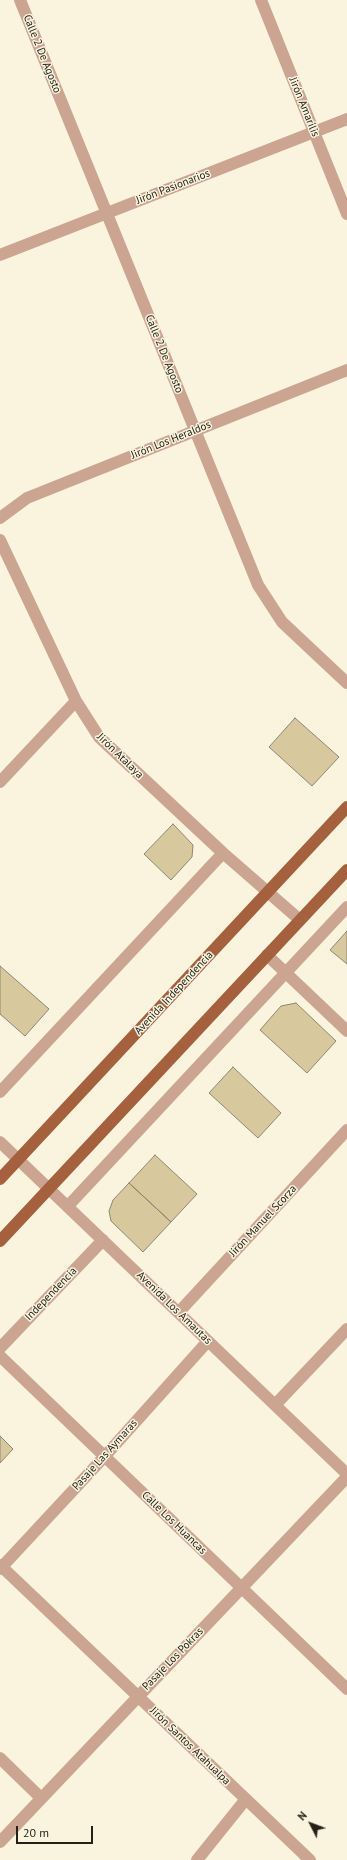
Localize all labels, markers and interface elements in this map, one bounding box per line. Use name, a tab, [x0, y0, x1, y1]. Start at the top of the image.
street label: Calle 2 De Agosto	[20, 13, 64, 95]
street label: Jirón Amarilis	[286, 75, 322, 139]
street label: Jirón Pasionarios	[134, 167, 212, 207]
street label: Calle 2 De Agosto	[142, 313, 186, 395]
street label: Jirón Los Heraldos	[129, 418, 213, 462]
street label: Jirón Atalaya	[94, 731, 146, 781]
street label: Avenida Independencia	[132, 949, 216, 1037]
street label: Jirón Manuel Scorza	[226, 1182, 300, 1260]
street label: Independencia	[22, 1265, 80, 1323]
street label: Avenida Los Amautas	[134, 1269, 214, 1347]
street label: Pasaje Las Aymaras	[70, 1417, 140, 1493]
street label: Calle Los Huancas	[139, 1489, 209, 1557]
street label: Pasaje Los Pokras	[140, 1625, 206, 1693]
street label: Jirón Santos Atahualpa	[147, 1704, 233, 1788]
north arrow	[291, 1804, 331, 1844]
text: N	[294, 1809, 310, 1823]
scale bar	[18, 1818, 95, 1844]
text: 20 m	[23, 1825, 49, 1840]

